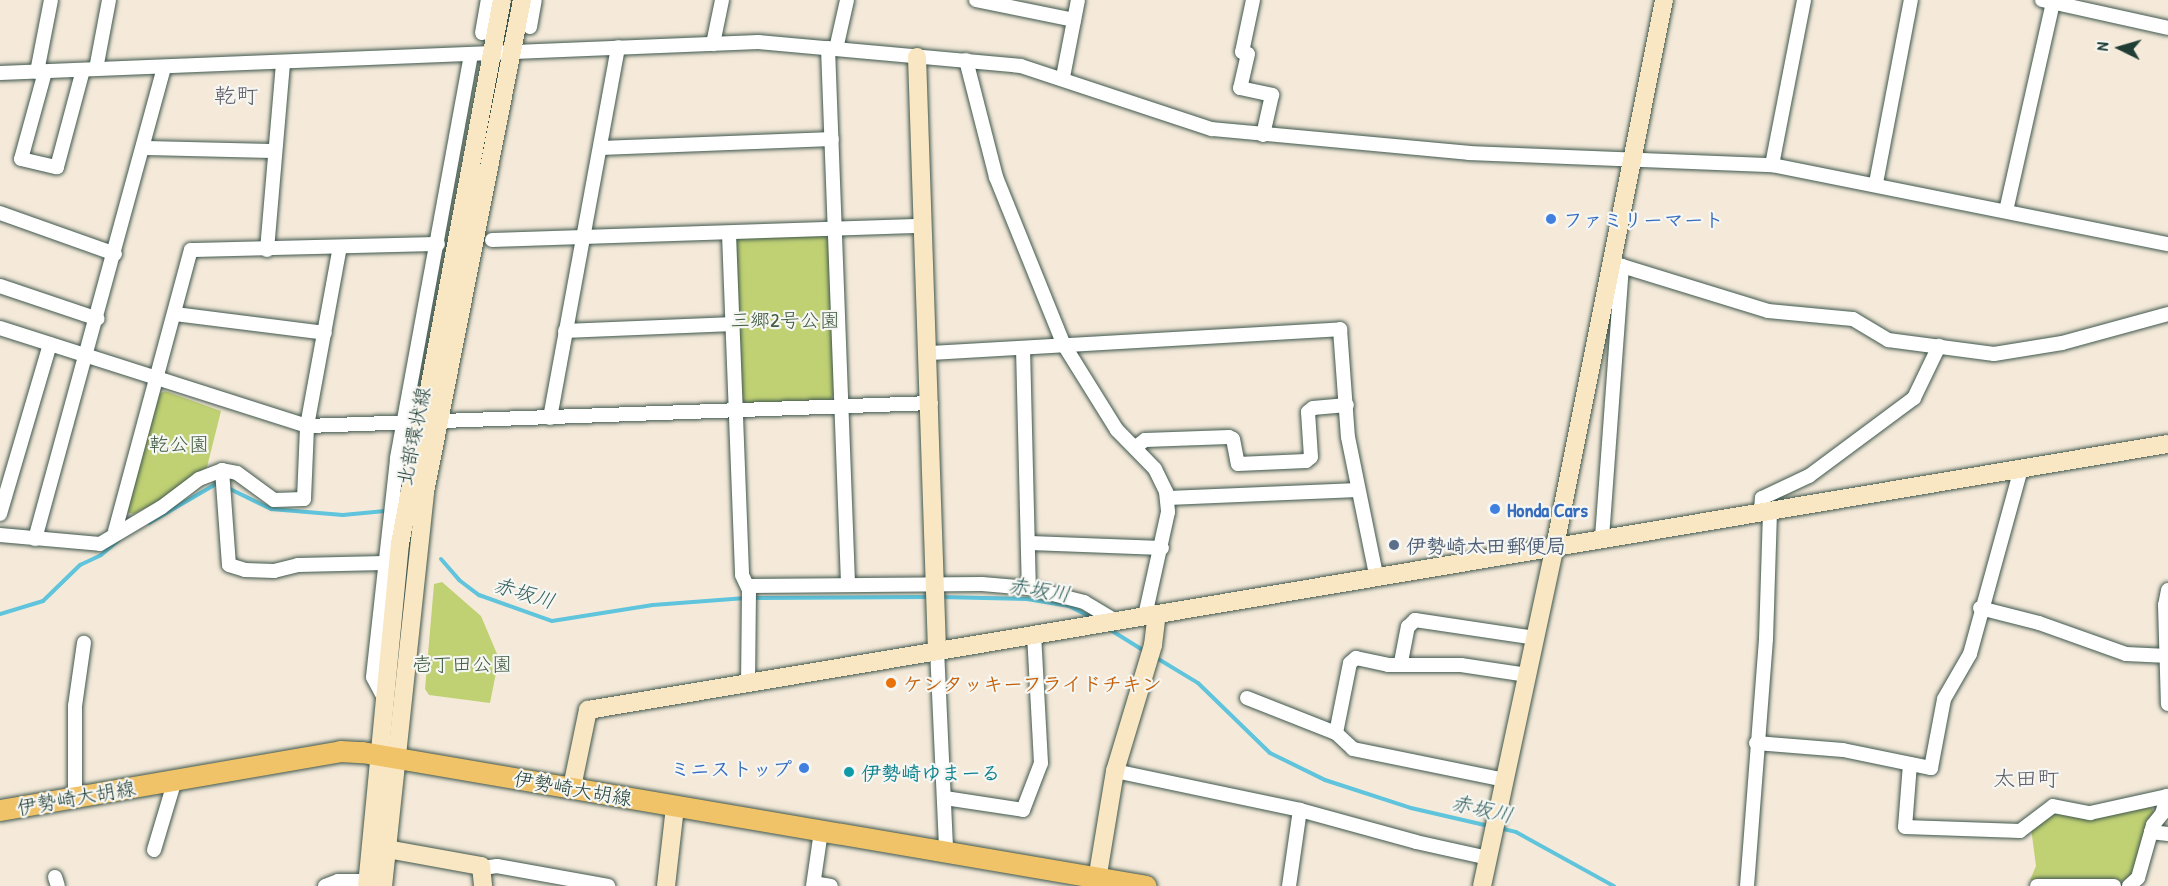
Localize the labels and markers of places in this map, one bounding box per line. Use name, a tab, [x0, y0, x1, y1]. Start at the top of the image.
place label: ファミリーマート	[1563, 207, 1723, 231]
marker: ファミリーマート	[1544, 212, 1558, 226]
place label: Honda Cars	[1507, 497, 1588, 521]
marker: Honda Cars	[1488, 502, 1502, 516]
place label: 伊勢崎太田郵便局	[1406, 533, 1566, 557]
marker: 伊勢崎太田郵便局	[1387, 538, 1401, 552]
place label: ケンタッキーフライドチキン	[903, 671, 1163, 695]
marker: ケンタッキーフライドチキン	[884, 676, 898, 690]
place label: ミニストップ	[672, 756, 792, 780]
place label: 伊勢崎ゆまーる	[861, 760, 1001, 784]
marker: ミニストップ	[797, 761, 811, 775]
marker: 伊勢崎ゆまーる	[842, 765, 856, 779]

